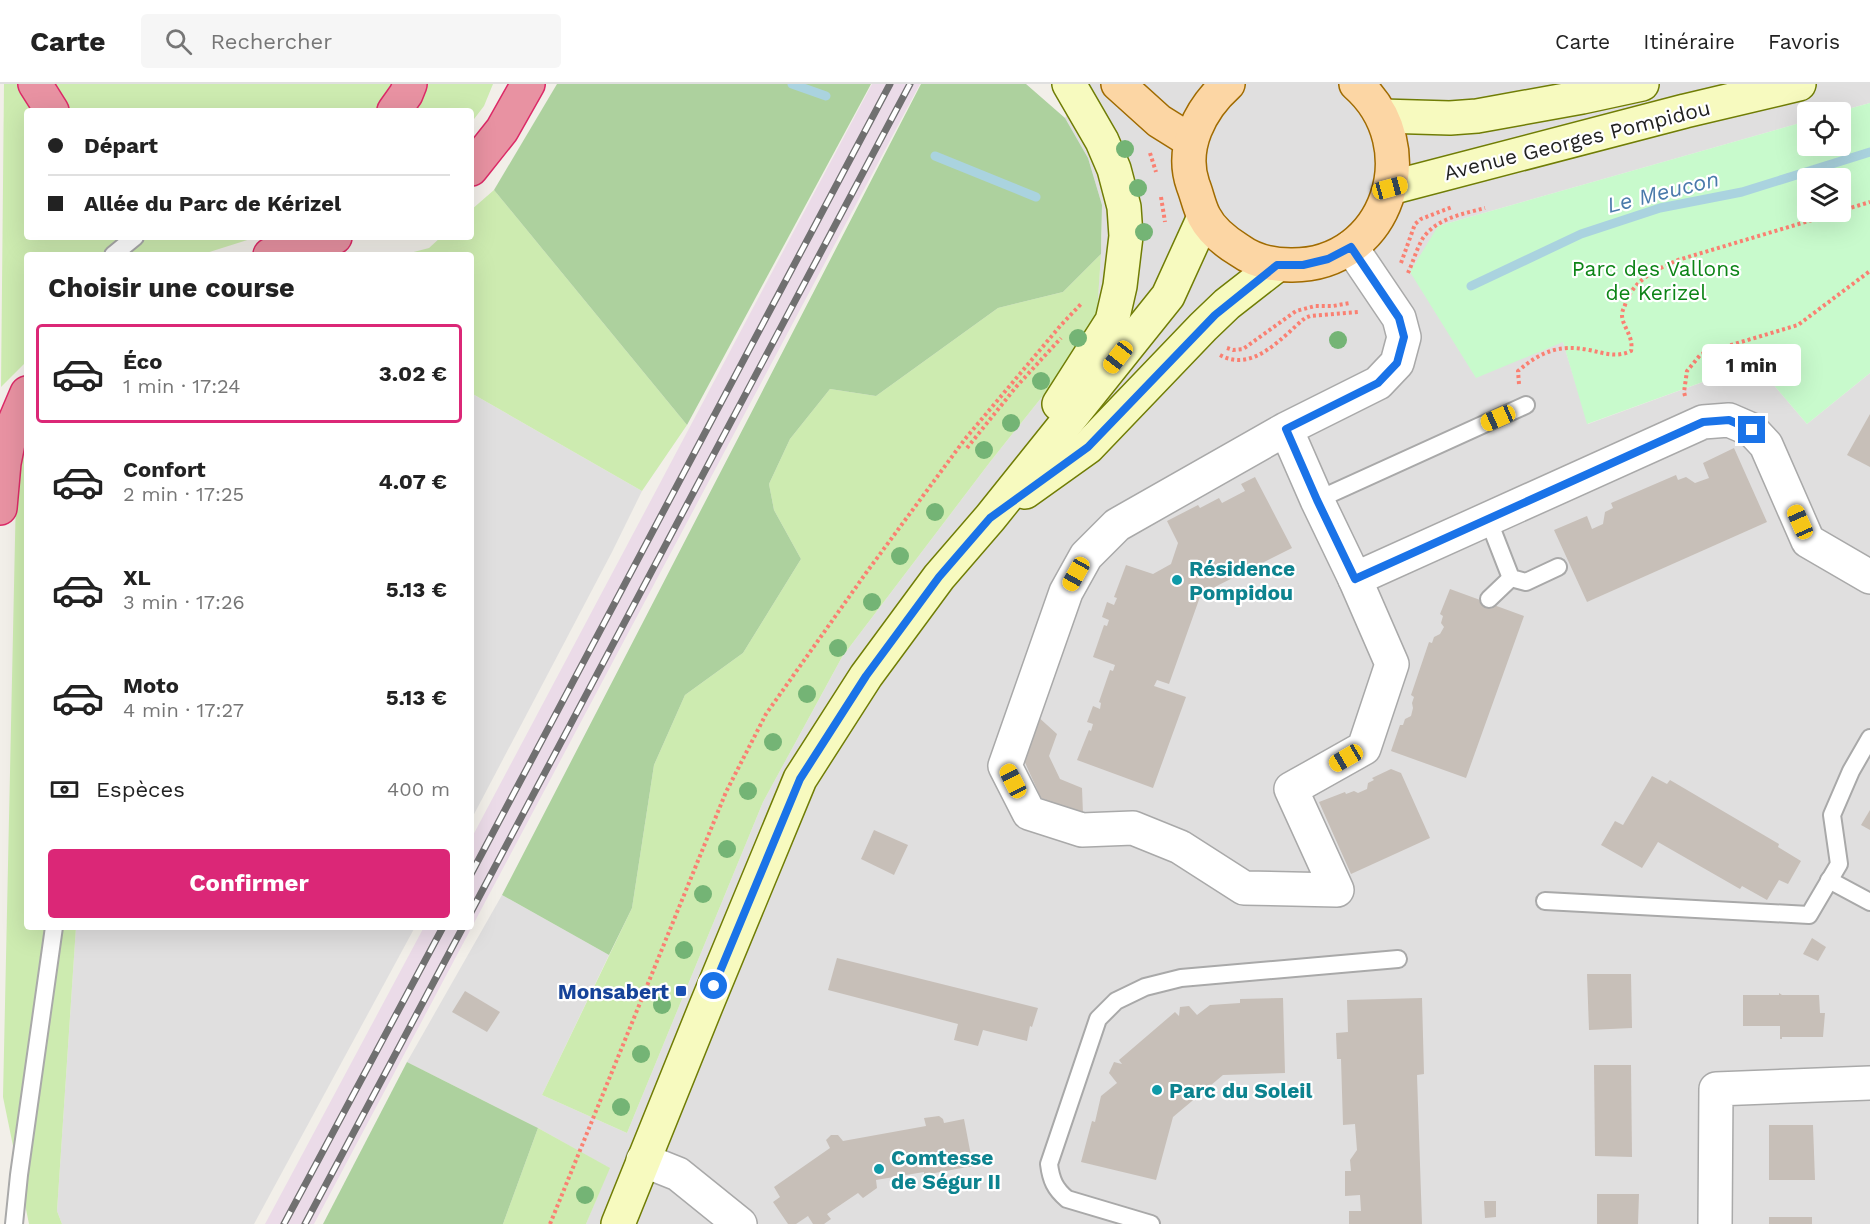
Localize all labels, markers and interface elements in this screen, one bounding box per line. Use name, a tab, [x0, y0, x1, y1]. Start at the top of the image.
search box	[141, 14, 561, 68]
text: Carte	[30, 25, 105, 58]
icon: search	[162, 25, 195, 58]
text: Rechercher	[210, 29, 332, 54]
text: Carte	[1555, 29, 1610, 54]
text: Itinéraire	[1643, 29, 1735, 54]
text: Favoris	[1768, 29, 1840, 54]
street label: Avenue Georges Pompidou	[1441, 95, 1713, 185]
map controls	[1797, 102, 1851, 222]
button: locate	[1797, 102, 1851, 156]
text: Départ	[84, 133, 158, 158]
water label: Le Meucon	[1604, 166, 1722, 218]
button: layers	[1797, 168, 1851, 222]
car	[1370, 175, 1410, 201]
text: Allée du Parc de Kérizel	[84, 191, 341, 216]
park label: Parc des Vallons de Kerizel	[1572, 256, 1740, 305]
text: Choisir une course	[48, 272, 295, 304]
car	[1100, 337, 1136, 377]
callout: 1 min	[1702, 343, 1802, 385]
icon: car	[51, 347, 105, 401]
text: Éco	[123, 349, 162, 374]
text: 1 min	[1726, 353, 1777, 377]
text: 3.02 €	[379, 361, 447, 386]
text: 1 min · 17:24	[123, 374, 240, 398]
car	[1478, 402, 1518, 434]
route end	[1738, 416, 1765, 443]
icon: car	[51, 455, 105, 509]
text: Confort	[123, 457, 206, 482]
text: 4.07 €	[379, 469, 447, 494]
text: 2 min · 17:25	[123, 482, 244, 506]
car	[1784, 502, 1816, 542]
car	[1059, 554, 1093, 594]
place label: Résidence Pompidou	[1189, 556, 1295, 605]
icon: car	[51, 563, 105, 617]
text: XL	[123, 565, 151, 590]
marker: Résidence Pompidou	[1170, 573, 1184, 587]
text: 5.13 €	[386, 577, 447, 602]
text: 3 min · 17:26	[123, 590, 245, 614]
icon: car	[51, 671, 105, 725]
text: Moto	[123, 673, 179, 698]
text: 5.13 €	[386, 685, 447, 710]
text: 4 min · 17:27	[123, 698, 244, 722]
car	[1326, 741, 1366, 775]
car	[997, 761, 1029, 801]
icon: cash	[48, 773, 81, 806]
text: Espèces	[96, 777, 185, 802]
text: 400 m	[387, 777, 450, 801]
button: Confirmer	[48, 849, 450, 918]
route start	[700, 972, 727, 999]
place label: Monsabert	[558, 979, 669, 1004]
marker: Monsabert	[674, 984, 688, 998]
place label: Parc du Soleil	[1169, 1078, 1312, 1103]
marker: Parc du Soleil	[1150, 1083, 1164, 1097]
place label: Comtesse de Ségur II	[891, 1145, 1001, 1194]
marker: Comtesse de Ségur II	[872, 1162, 886, 1176]

